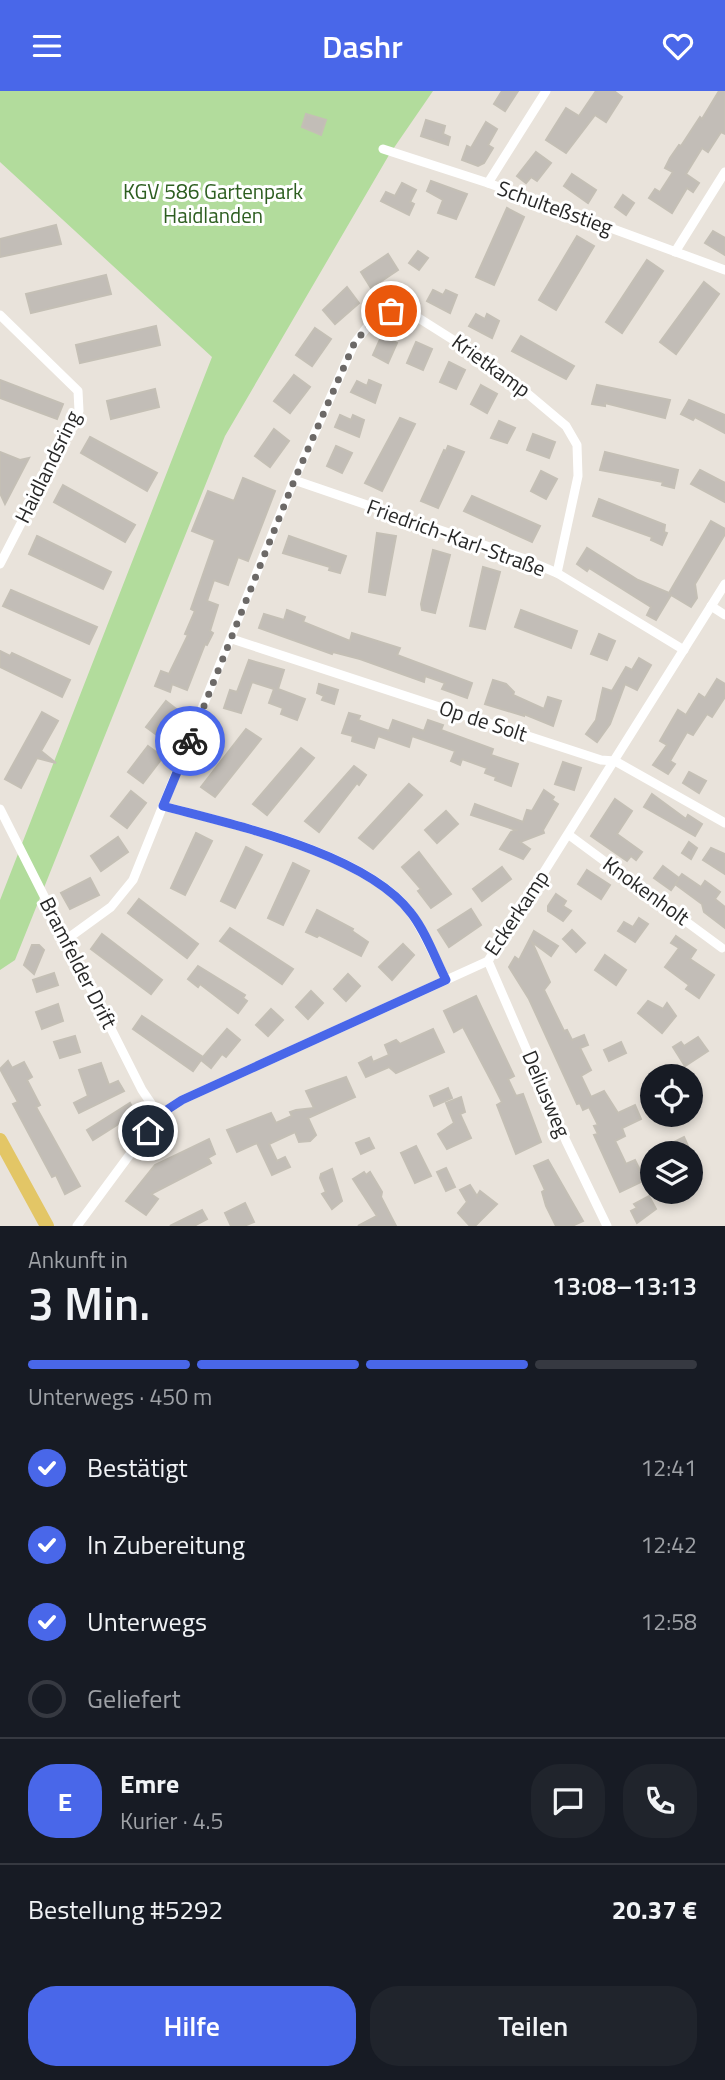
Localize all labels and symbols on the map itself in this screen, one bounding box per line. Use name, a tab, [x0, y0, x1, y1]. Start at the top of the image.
street label: Schulteßstieg	[493, 171, 618, 243]
park label: KGV 586 Gartenpark Haidlanden	[123, 175, 303, 231]
pin	[361, 281, 421, 341]
street label: Krietkamp	[445, 326, 538, 405]
street label: Haidlandsring	[6, 405, 88, 528]
street label: Friedrich-Karl-Straße	[363, 490, 550, 584]
street label: Op de Solt	[435, 691, 532, 749]
courier	[155, 706, 225, 776]
street label: Knokenholt	[597, 848, 697, 933]
street label: Eckerkamp	[476, 863, 557, 962]
street label: Bramfelder Drift	[32, 891, 126, 1034]
street label: Deliusweg	[514, 1045, 580, 1142]
pin	[118, 1101, 178, 1161]

